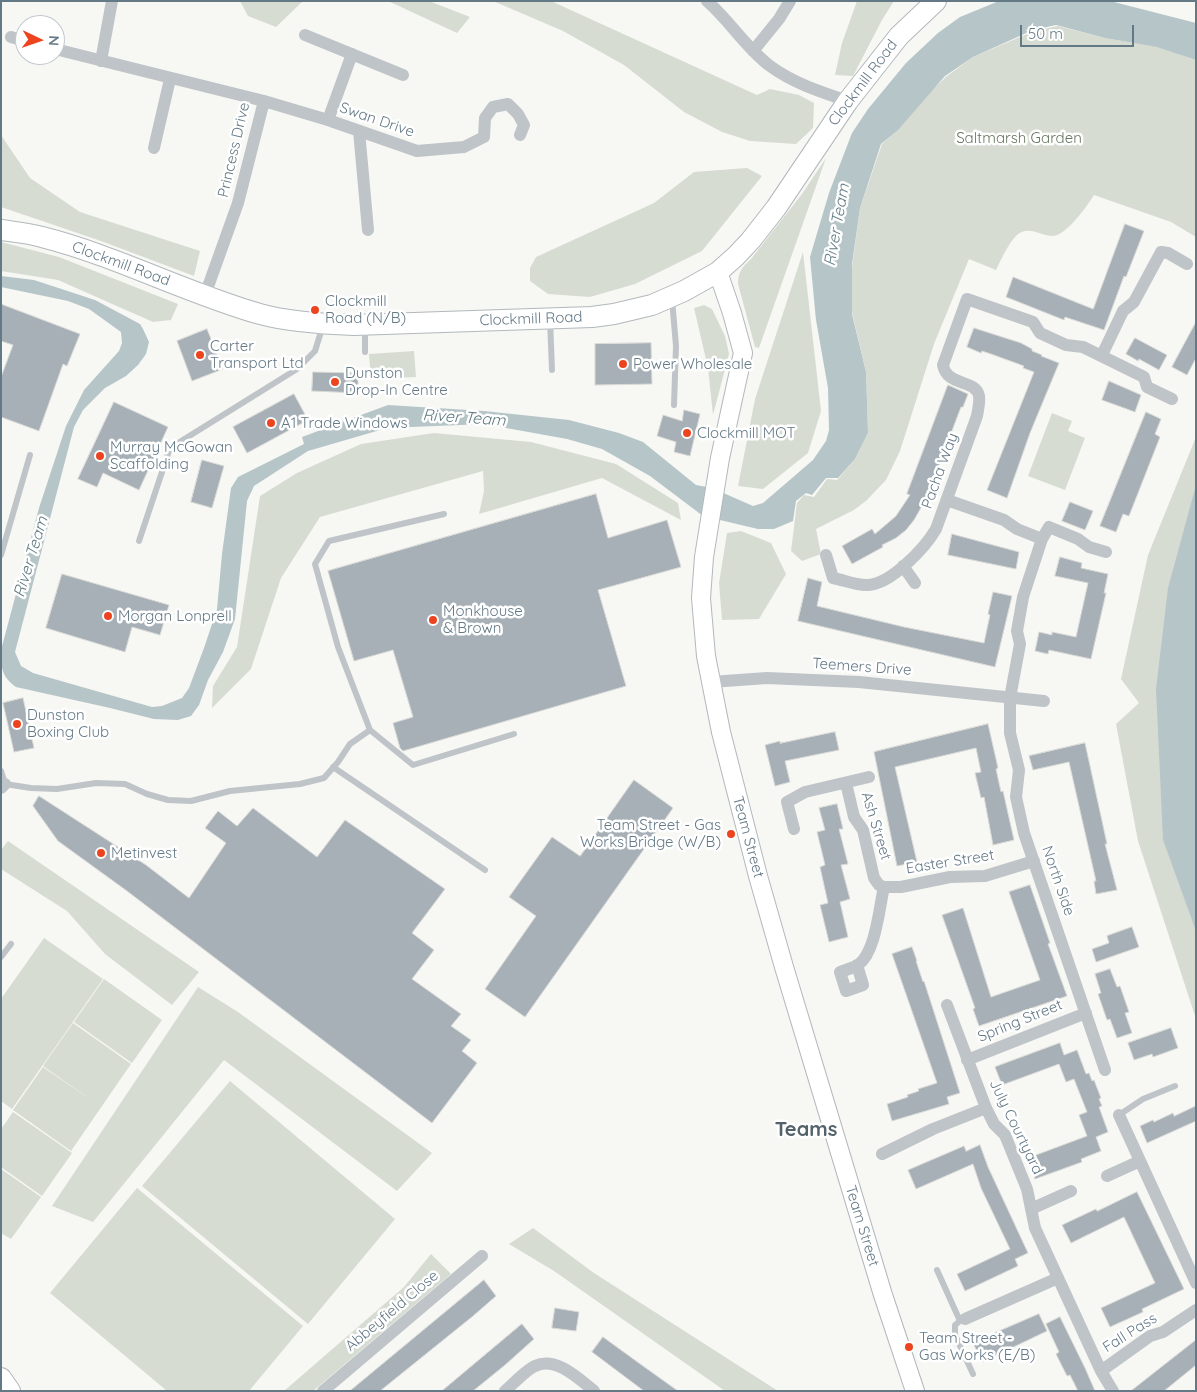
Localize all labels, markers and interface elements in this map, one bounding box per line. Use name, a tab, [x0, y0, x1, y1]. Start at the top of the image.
north arrow	[15, 15, 65, 65]
scale bar	[1022, 15, 1136, 47]
text: 50 m	[1028, 24, 1063, 43]
text: N	[45, 35, 63, 46]
street label: Clockmill Road	[825, 36, 901, 130]
street label: Swan Drive	[337, 99, 417, 141]
street label: Princess Drive	[214, 101, 254, 199]
park label: Saltmarsh Garden	[956, 129, 1082, 147]
water label: River Team	[820, 182, 854, 268]
street label: Clockmill Road	[70, 238, 172, 290]
place label: Clockmill Road (N/B)	[325, 292, 406, 327]
marker: Clockmill Road (N/B)	[309, 304, 321, 316]
street label: Clockmill Road	[479, 308, 583, 330]
place label: Carter Transport Ltd	[210, 337, 304, 372]
marker: Carter Transport Ltd	[194, 349, 206, 361]
place label: Power Wholesale	[633, 355, 752, 373]
marker: Power Wholesale	[617, 358, 629, 370]
place label: Dunston Drop-In Centre	[345, 364, 448, 399]
marker: Dunston Drop-In Centre	[329, 376, 341, 388]
water label: River Team	[422, 406, 506, 430]
place label: A1 Trade Windows	[281, 414, 408, 432]
marker: A1 Trade Windows	[265, 417, 277, 429]
place label: Clockmill MOT	[697, 424, 795, 442]
marker: Clockmill MOT	[681, 427, 693, 439]
street label: Pacha Way	[918, 431, 962, 511]
place label: Murray McGowan Scaffolding	[110, 438, 233, 473]
marker: Murray McGowan Scaffolding	[94, 450, 106, 462]
water label: River Team	[10, 514, 52, 600]
place label: Monkhouse & Brown	[443, 602, 523, 637]
place label: Morgan Lonprell	[118, 607, 232, 625]
marker: Morgan Lonprell	[102, 610, 114, 622]
marker: Monkhouse & Brown	[427, 614, 439, 626]
street label: Teemers Drive	[812, 655, 912, 679]
place label: Dunston Boxing Club	[27, 706, 109, 741]
marker: Dunston Boxing Club	[11, 718, 23, 730]
street label: Ash Street	[857, 790, 895, 862]
street label: Team Street	[728, 794, 768, 880]
place label: Team Street - Gas Works Bridge (W/B)	[580, 816, 721, 851]
marker: Team Street - Gas Works Bridge (W/B)	[725, 828, 737, 840]
place label: Metinvest	[111, 844, 177, 862]
street label: North Side	[1038, 844, 1078, 918]
street label: Easter Street	[905, 846, 995, 878]
marker: Metinvest	[95, 847, 107, 859]
street label: Spring Street	[975, 996, 1065, 1046]
street label: July Courtyard	[985, 1077, 1047, 1177]
district label: Teams	[775, 1118, 837, 1142]
street label: Team Street	[841, 1183, 883, 1269]
street label: Abbeyfield Close	[342, 1267, 442, 1355]
street label: Fall Pass	[1100, 1309, 1160, 1357]
place label: Team Street - Gas Works (E/B)	[919, 1329, 1035, 1364]
marker: Team Street - Gas Works (E/B)	[903, 1341, 915, 1353]

